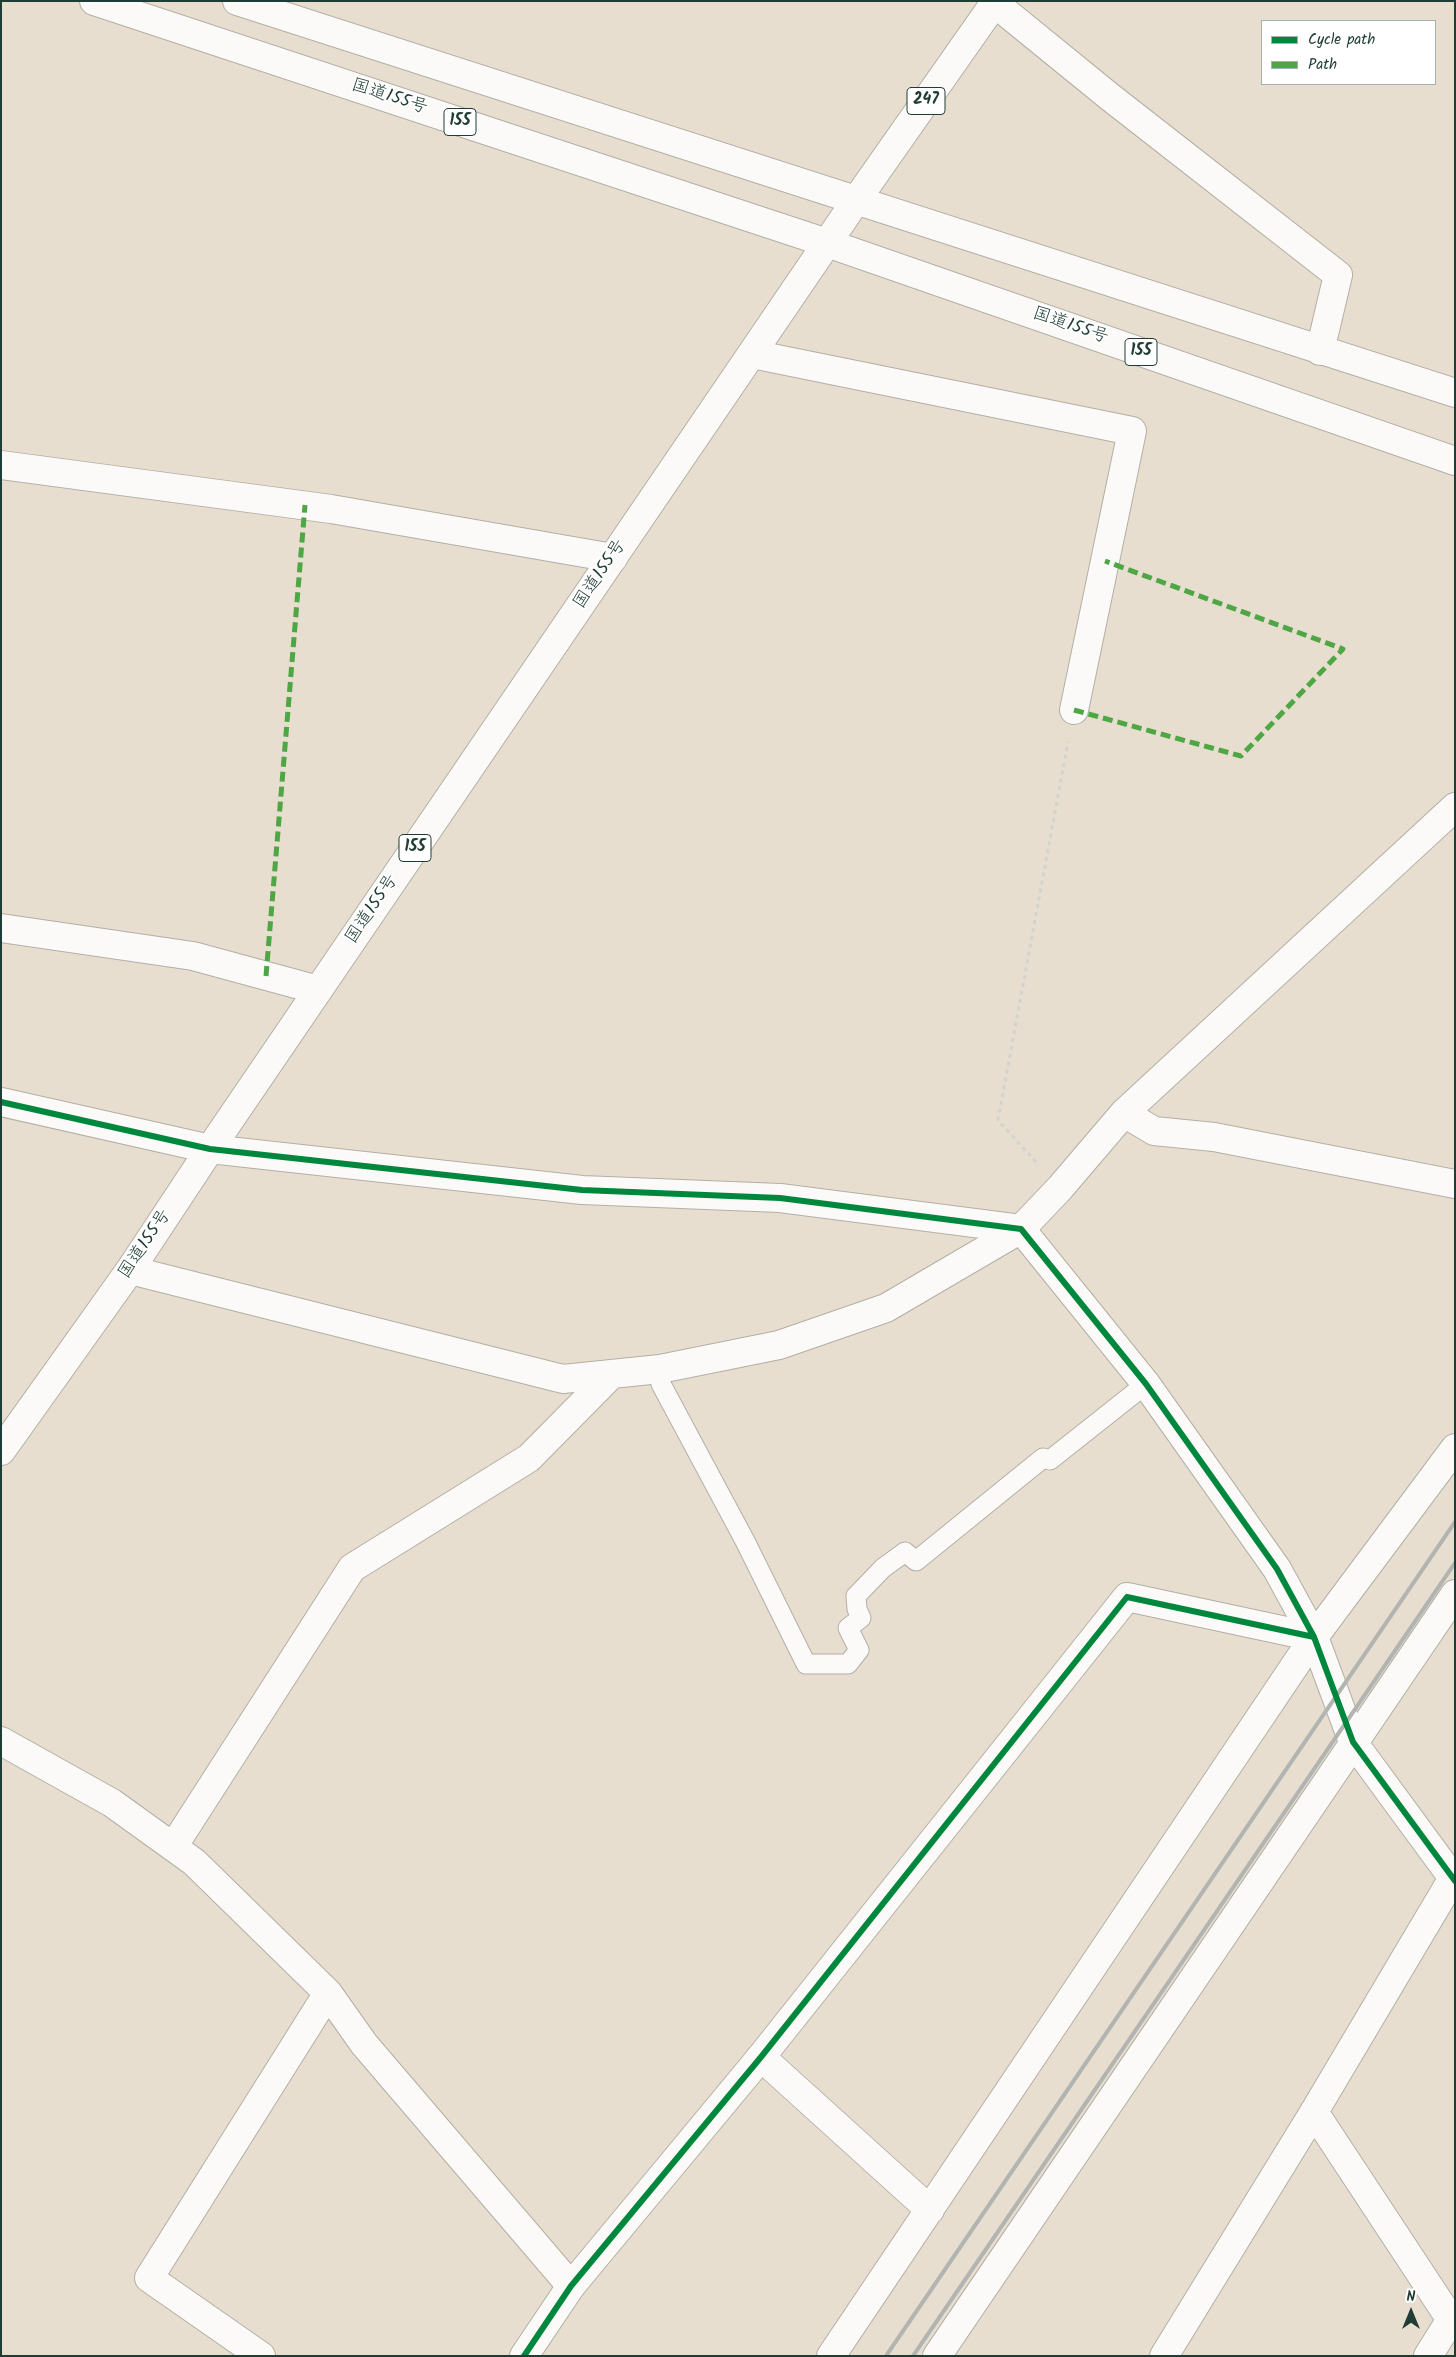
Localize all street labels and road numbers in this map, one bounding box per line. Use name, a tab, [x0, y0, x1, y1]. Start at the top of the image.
street label: 国道155号	[348, 76, 430, 120]
road number: 247	[907, 88, 945, 114]
road number: 155	[444, 108, 476, 136]
street label: 国道155号	[1029, 304, 1111, 350]
road number: 155	[1125, 338, 1157, 366]
street label: 国道155号	[570, 536, 632, 614]
road number: 155	[399, 834, 431, 861]
street label: 国道155号	[342, 871, 404, 949]
street label: 国道155号	[115, 1206, 177, 1284]

